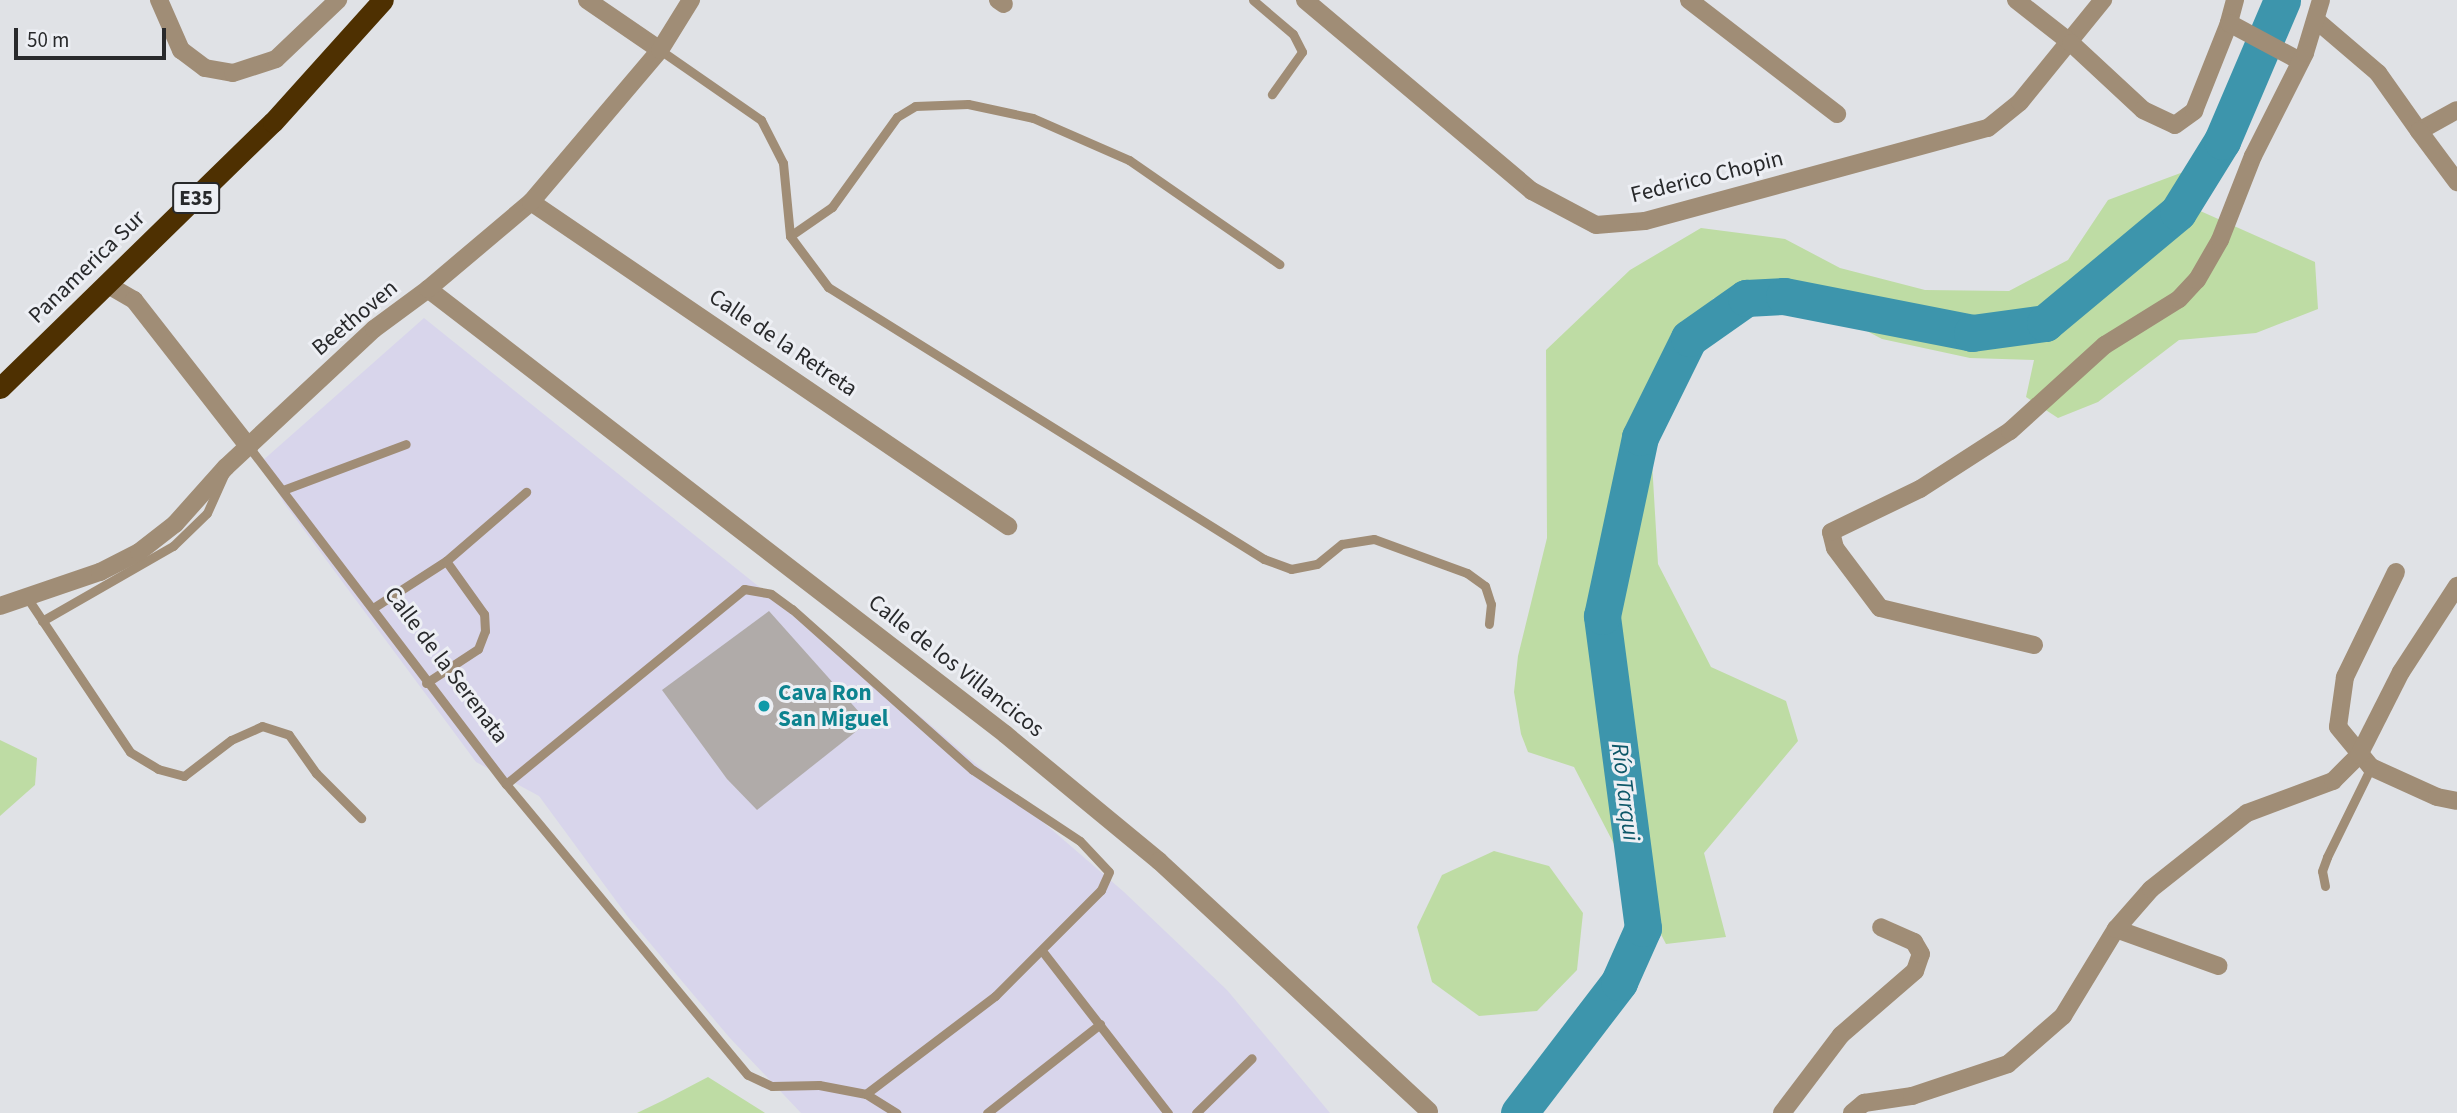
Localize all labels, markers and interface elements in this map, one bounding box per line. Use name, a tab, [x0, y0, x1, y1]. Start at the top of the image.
scale bar	[18, 14, 170, 58]
text: 50 m	[27, 25, 69, 55]
street label: Federico Chopin	[1628, 145, 1786, 209]
road number: E35	[172, 180, 220, 216]
street label: Panamerica Sur	[23, 205, 151, 329]
street label: Beethoven	[307, 274, 403, 362]
street label: Calle de la Retreta	[704, 283, 862, 403]
street label: Calle de la Serenata	[378, 581, 514, 749]
street label: Calle de los Villancicos	[863, 589, 1049, 743]
place label: Cava Ron San Miguel	[778, 679, 888, 733]
marker: Cava Ron San Miguel	[756, 698, 772, 714]
water label: Río Tarqui	[1605, 741, 1645, 843]

